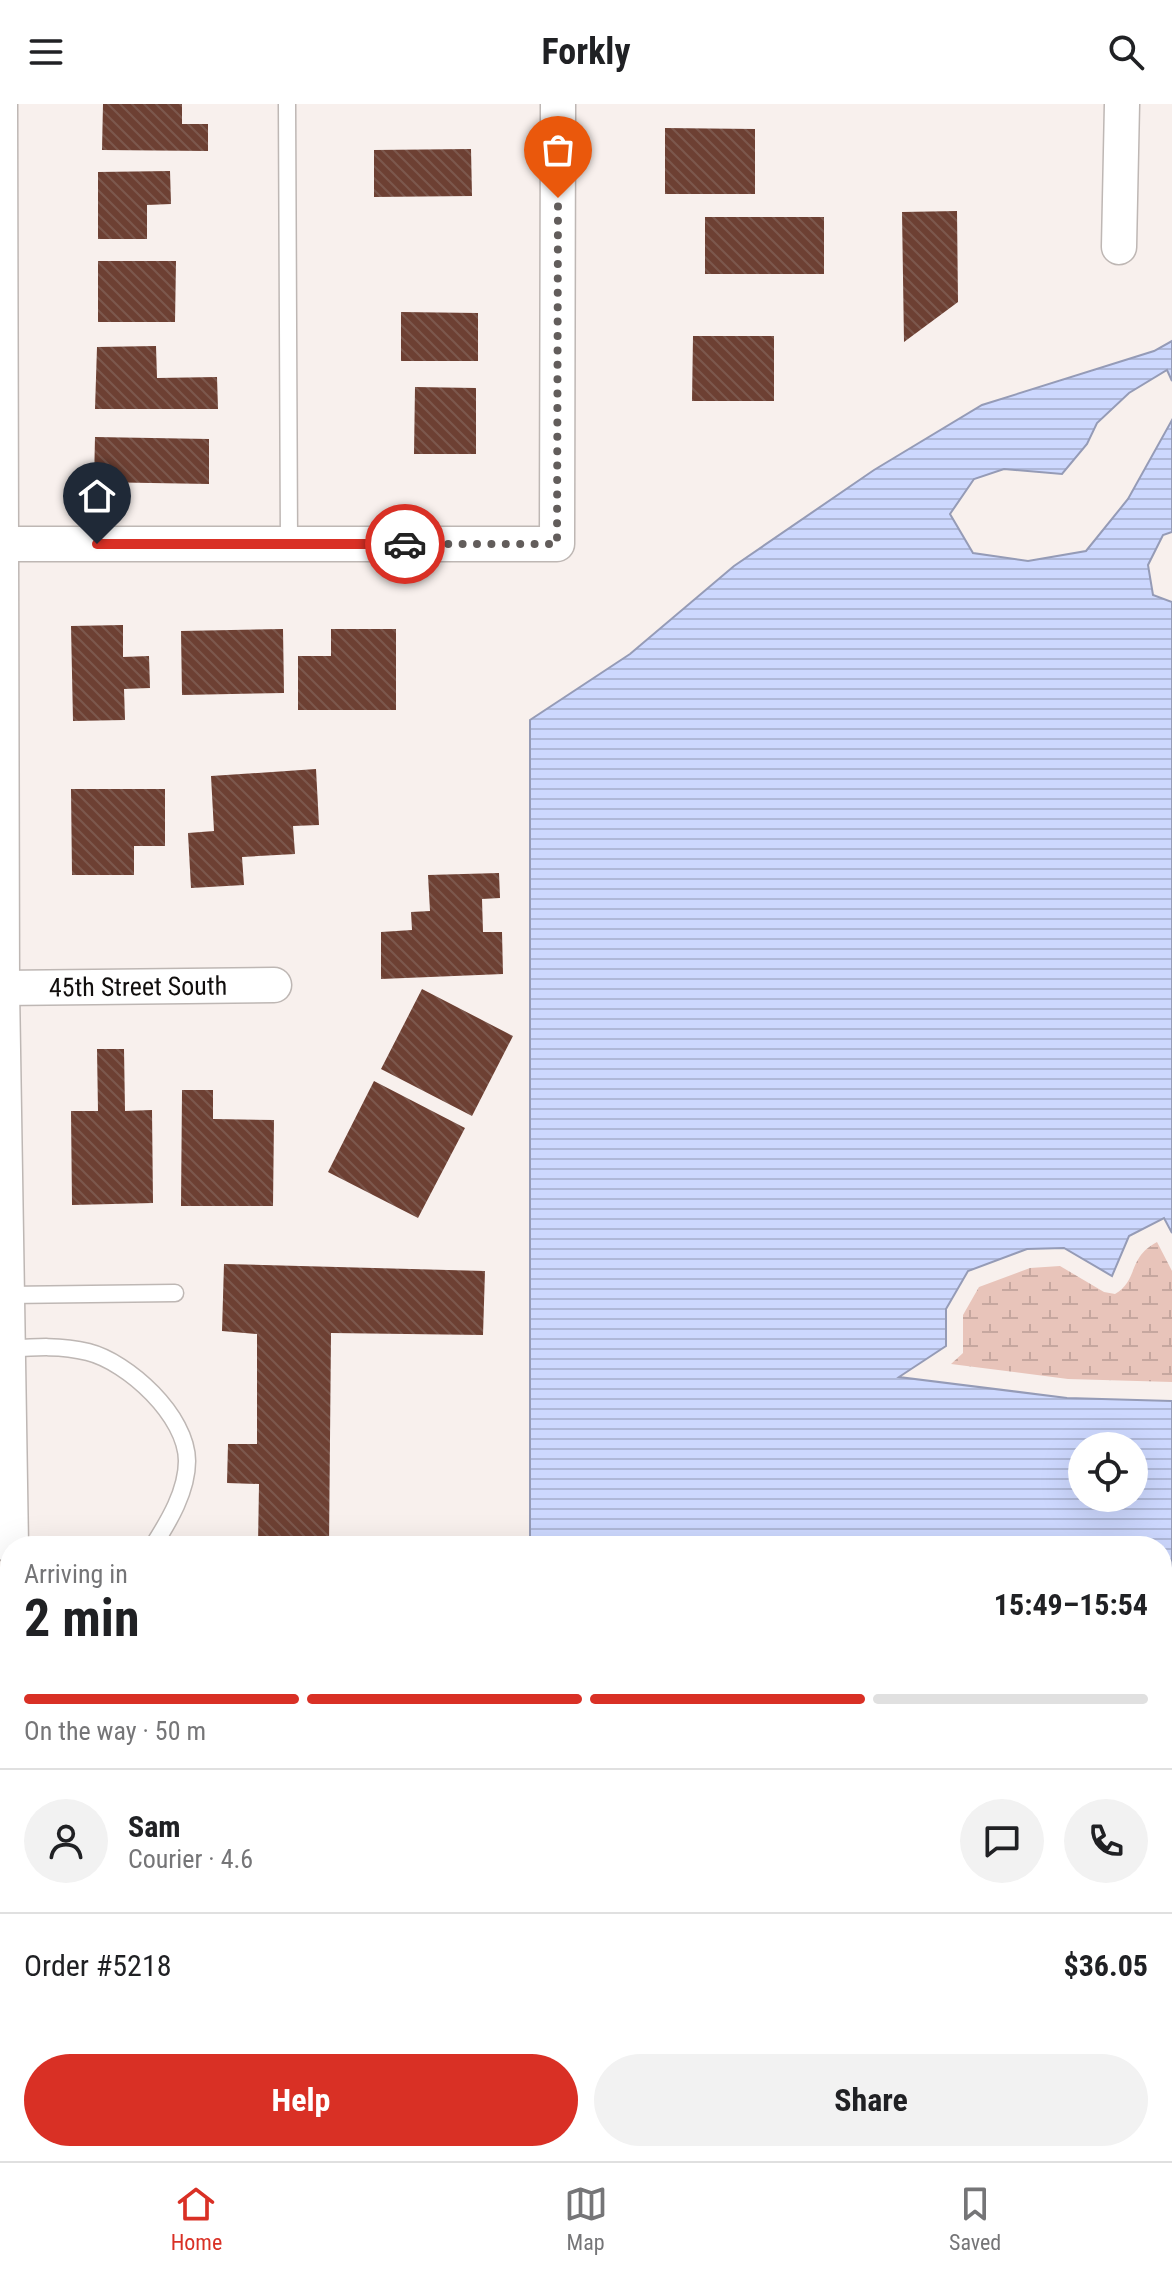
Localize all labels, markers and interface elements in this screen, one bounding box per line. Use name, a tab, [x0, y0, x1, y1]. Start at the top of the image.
icon: menu	[24, 30, 68, 74]
icon: search	[1104, 30, 1148, 74]
text: Forkly	[542, 31, 630, 73]
pin	[524, 116, 592, 198]
icon: bag	[536, 128, 580, 172]
pin	[63, 462, 131, 544]
icon: home	[75, 474, 119, 518]
courier	[365, 504, 445, 584]
icon: car	[383, 522, 427, 566]
street label: 45th Street South	[49, 971, 227, 1002]
map controls	[1068, 1432, 1148, 1512]
button: locate	[1068, 1432, 1148, 1512]
text: Arriving in	[24, 1559, 128, 1589]
text: 15:49–15:54	[994, 1587, 1148, 1622]
text: 2 min	[24, 1588, 140, 1649]
text: On the way · 50 m	[24, 1716, 206, 1746]
button: person	[24, 1799, 108, 1883]
button: chat	[960, 1799, 1044, 1883]
button: phone	[1064, 1799, 1148, 1883]
text: Sam	[128, 1809, 181, 1844]
text: Courier · 4.6	[128, 1844, 253, 1874]
text: Order #5218	[24, 1948, 172, 1983]
text: $36.05	[1063, 1948, 1148, 1983]
button: Help	[24, 2054, 578, 2146]
button: Share	[594, 2054, 1148, 2146]
tab: Home	[171, 2182, 222, 2255]
tab: Map	[564, 2182, 608, 2255]
tab: Saved	[949, 2182, 1001, 2255]

